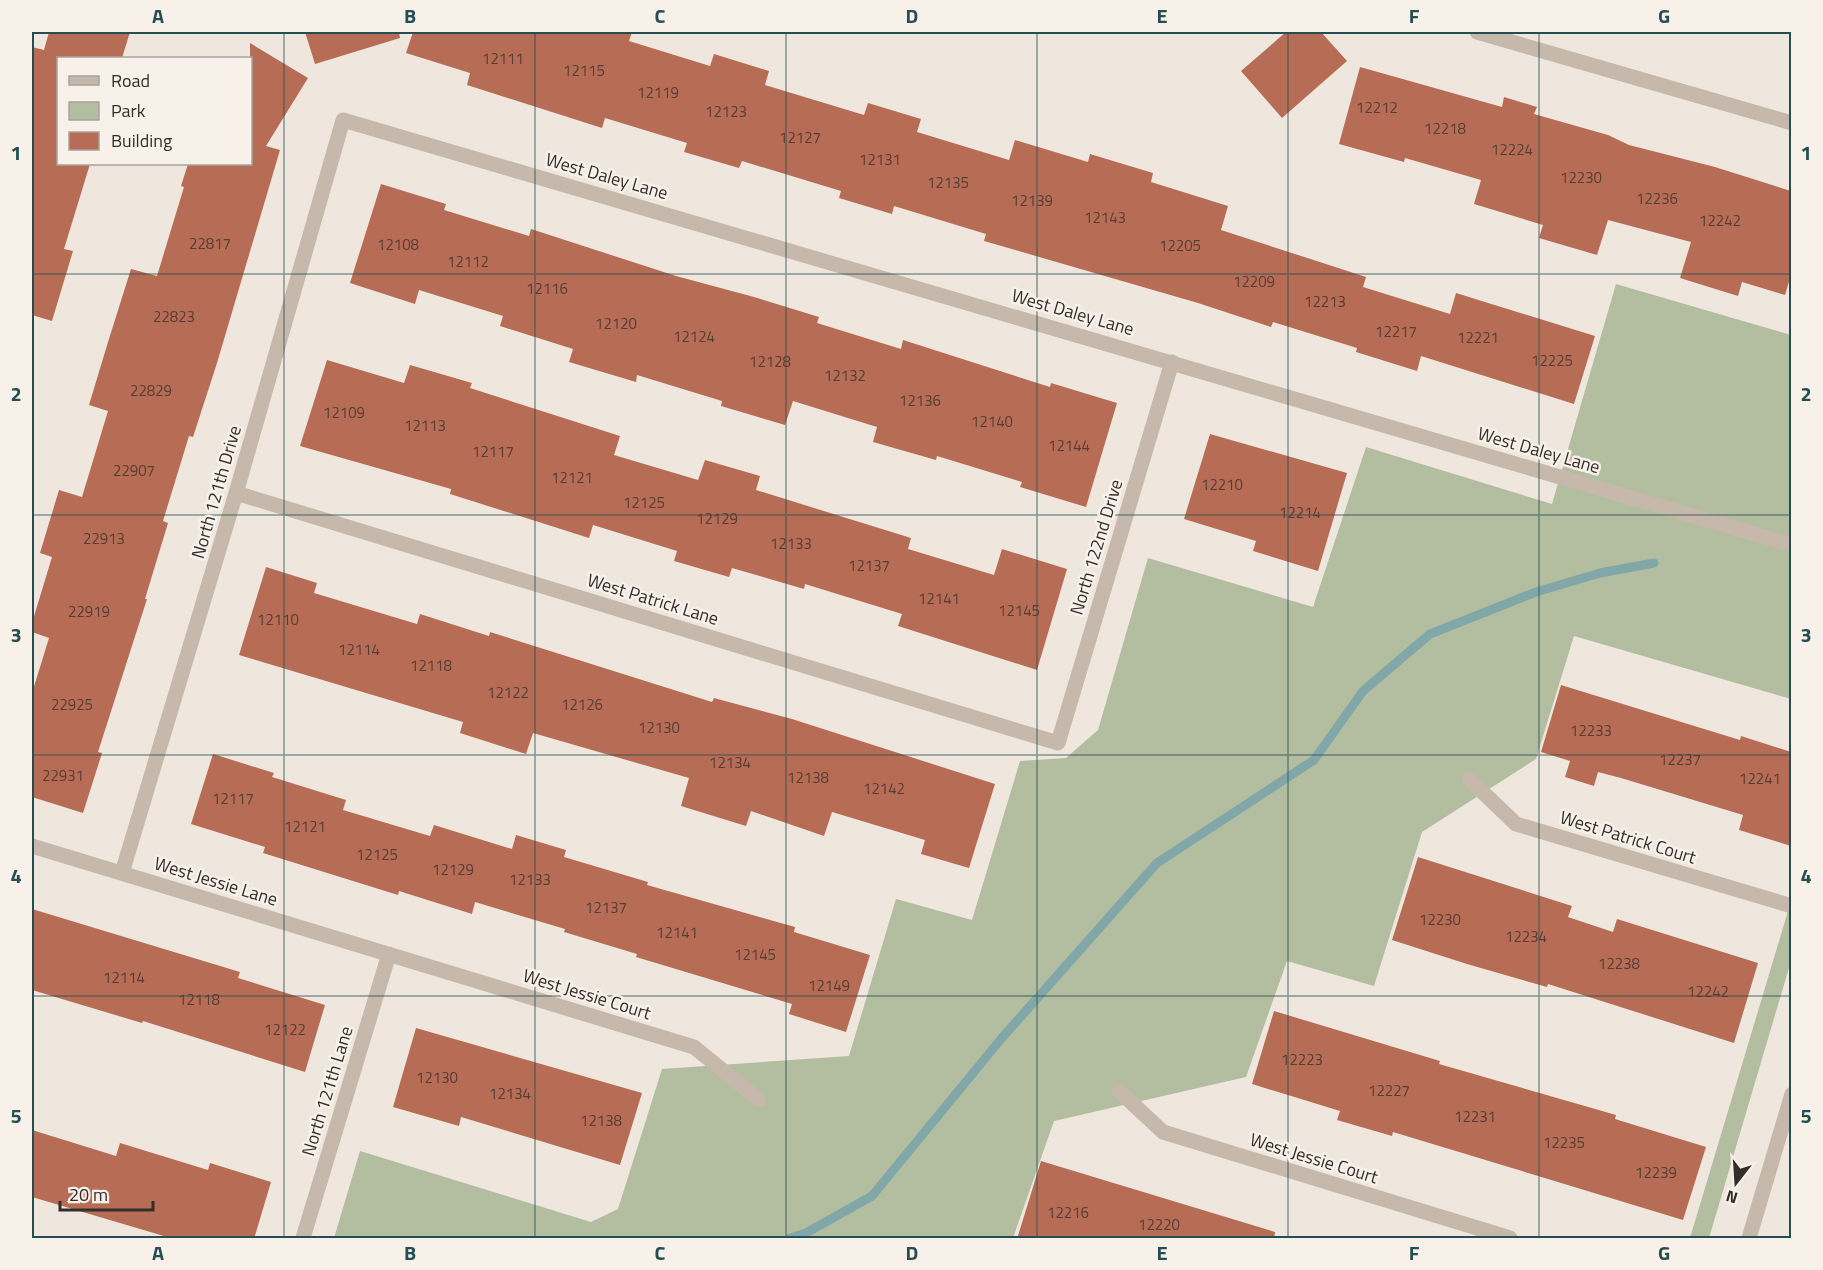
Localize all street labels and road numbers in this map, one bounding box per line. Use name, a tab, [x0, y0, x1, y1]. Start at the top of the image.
street label: West Daley Lane	[543, 146, 671, 206]
street label: West Daley Lane	[1009, 282, 1137, 342]
street label: West Daley Lane	[1475, 420, 1603, 480]
street label: North 121th Drive	[184, 422, 248, 562]
street label: North 122nd Drive	[1063, 476, 1129, 618]
street label: West Patrick Lane	[584, 566, 722, 632]
street label: West Patrick Court	[1557, 803, 1700, 871]
street label: West Jessie Lane	[151, 849, 281, 913]
street label: West Jessie Court	[520, 962, 655, 1026]
street label: North 121th Lane	[294, 1023, 360, 1159]
street label: West Jessie Court	[1247, 1126, 1382, 1190]

